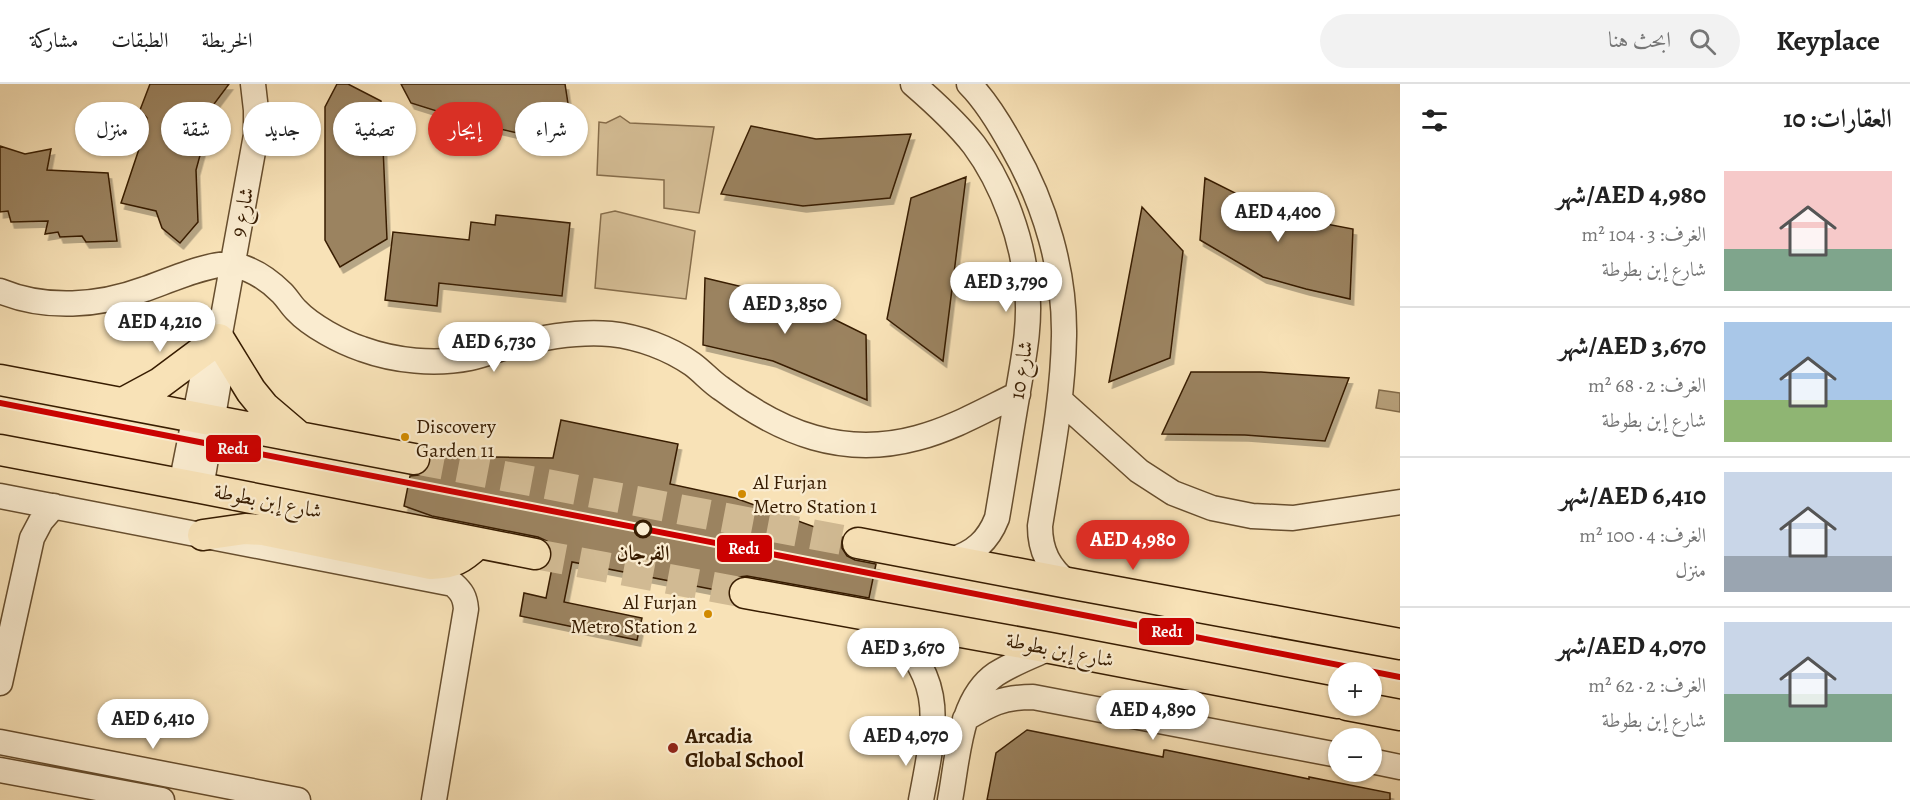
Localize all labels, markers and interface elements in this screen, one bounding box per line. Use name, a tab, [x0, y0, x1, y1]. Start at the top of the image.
search box	[1320, 14, 1740, 68]
text: Keyplace	[1776, 22, 1880, 60]
text: ابحث هنا	[1608, 25, 1671, 55]
icon: search	[1686, 25, 1719, 58]
text: مشاركة	[30, 26, 78, 54]
text: الطبقات	[111, 26, 168, 54]
text: الخريطة	[201, 26, 253, 54]
text: العقارات: 10	[1783, 101, 1892, 136]
chip: منزل	[75, 102, 149, 156]
chip: شقة	[161, 102, 231, 156]
chip: جديد	[243, 102, 321, 156]
chip: تصفية	[333, 102, 416, 156]
chip: إيجار	[428, 102, 503, 156]
chip: شراء	[515, 102, 588, 156]
icon: filters	[1418, 104, 1451, 137]
text: AED 4,980/شهر	[1556, 177, 1706, 212]
street label: شارع 9	[223, 185, 264, 240]
pin: AED 4,400	[1209, 192, 1347, 243]
icon: home	[1772, 195, 1844, 267]
text: AED 4,400	[1235, 198, 1321, 225]
text: الغرف: 3 · 104 m²	[1582, 221, 1706, 248]
text: شارع إبن بطوطة	[1602, 256, 1706, 283]
pin: AED 3,790	[937, 262, 1075, 313]
text: AED 3,790	[964, 268, 1048, 295]
pin: AED 3,850	[716, 284, 854, 335]
text: AED 3,850	[743, 290, 827, 317]
pin: AED 4,210	[91, 302, 229, 353]
text: AED 4,210	[118, 308, 202, 335]
pin: AED 6,730	[425, 322, 563, 373]
text: AED 6,730	[452, 328, 536, 355]
text: AED 3,670/شهر	[1559, 328, 1706, 363]
street label: شارع 10	[1003, 339, 1043, 402]
icon: home	[1772, 346, 1844, 418]
text: الغرف: 2 · 68 m²	[1588, 372, 1706, 399]
text: شارع إبن بطوطة	[1602, 407, 1706, 434]
place label: Discovery Garden 11	[416, 413, 497, 464]
marker: Discovery Garden 11	[399, 431, 411, 443]
line badge: Red1	[205, 434, 262, 463]
text: Red1	[217, 438, 249, 460]
place label: Al Furjan Metro Station 1	[752, 469, 877, 520]
street label: شارع إبن بطوطة	[211, 477, 324, 529]
text: AED 6,410/شهر	[1560, 478, 1706, 513]
marker: Al Furjan Metro Station 1	[736, 488, 748, 500]
icon: home	[1772, 496, 1844, 568]
marker: الفرجان	[634, 520, 652, 538]
pin: AED 4,980	[1064, 520, 1202, 571]
text: الغرف: 4 · 100 m²	[1579, 522, 1706, 549]
text: AED 4,980	[1090, 526, 1176, 553]
line badge: Red1	[716, 534, 773, 563]
text: Red1	[728, 538, 760, 560]
place label: الفرجان	[617, 539, 669, 567]
text: منزل	[1675, 557, 1706, 584]
place label: Al Furjan Metro Station 2	[570, 589, 697, 640]
marker: Al Furjan Metro Station 2	[702, 608, 714, 620]
line badge: Red1	[1138, 617, 1195, 646]
text: Red1	[1151, 621, 1183, 643]
street label: شارع إبن بطوطة	[1003, 626, 1116, 678]
pin: AED 3,670	[834, 628, 972, 679]
text: AED 4,070/شهر	[1557, 628, 1706, 663]
text: AED 3,670	[861, 634, 945, 661]
icon: home	[1772, 646, 1844, 718]
map controls	[1328, 662, 1382, 782]
button: +	[1328, 662, 1382, 716]
text: الغرف: 2 · 62 m²	[1588, 672, 1706, 699]
pin: AED 4,890	[1084, 690, 1222, 741]
text: AED 4,890	[1110, 696, 1196, 723]
pin: AED 6,410	[84, 699, 222, 750]
text: AED 6,410	[111, 705, 195, 732]
text: شارع إبن بطوطة	[1602, 707, 1706, 734]
pin: AED 4,070	[837, 716, 975, 767]
place label: Arcadia Global School	[684, 722, 804, 774]
text: AED 4,070	[863, 722, 949, 749]
button: −	[1328, 728, 1382, 782]
marker: Arcadia Global School	[666, 741, 680, 755]

